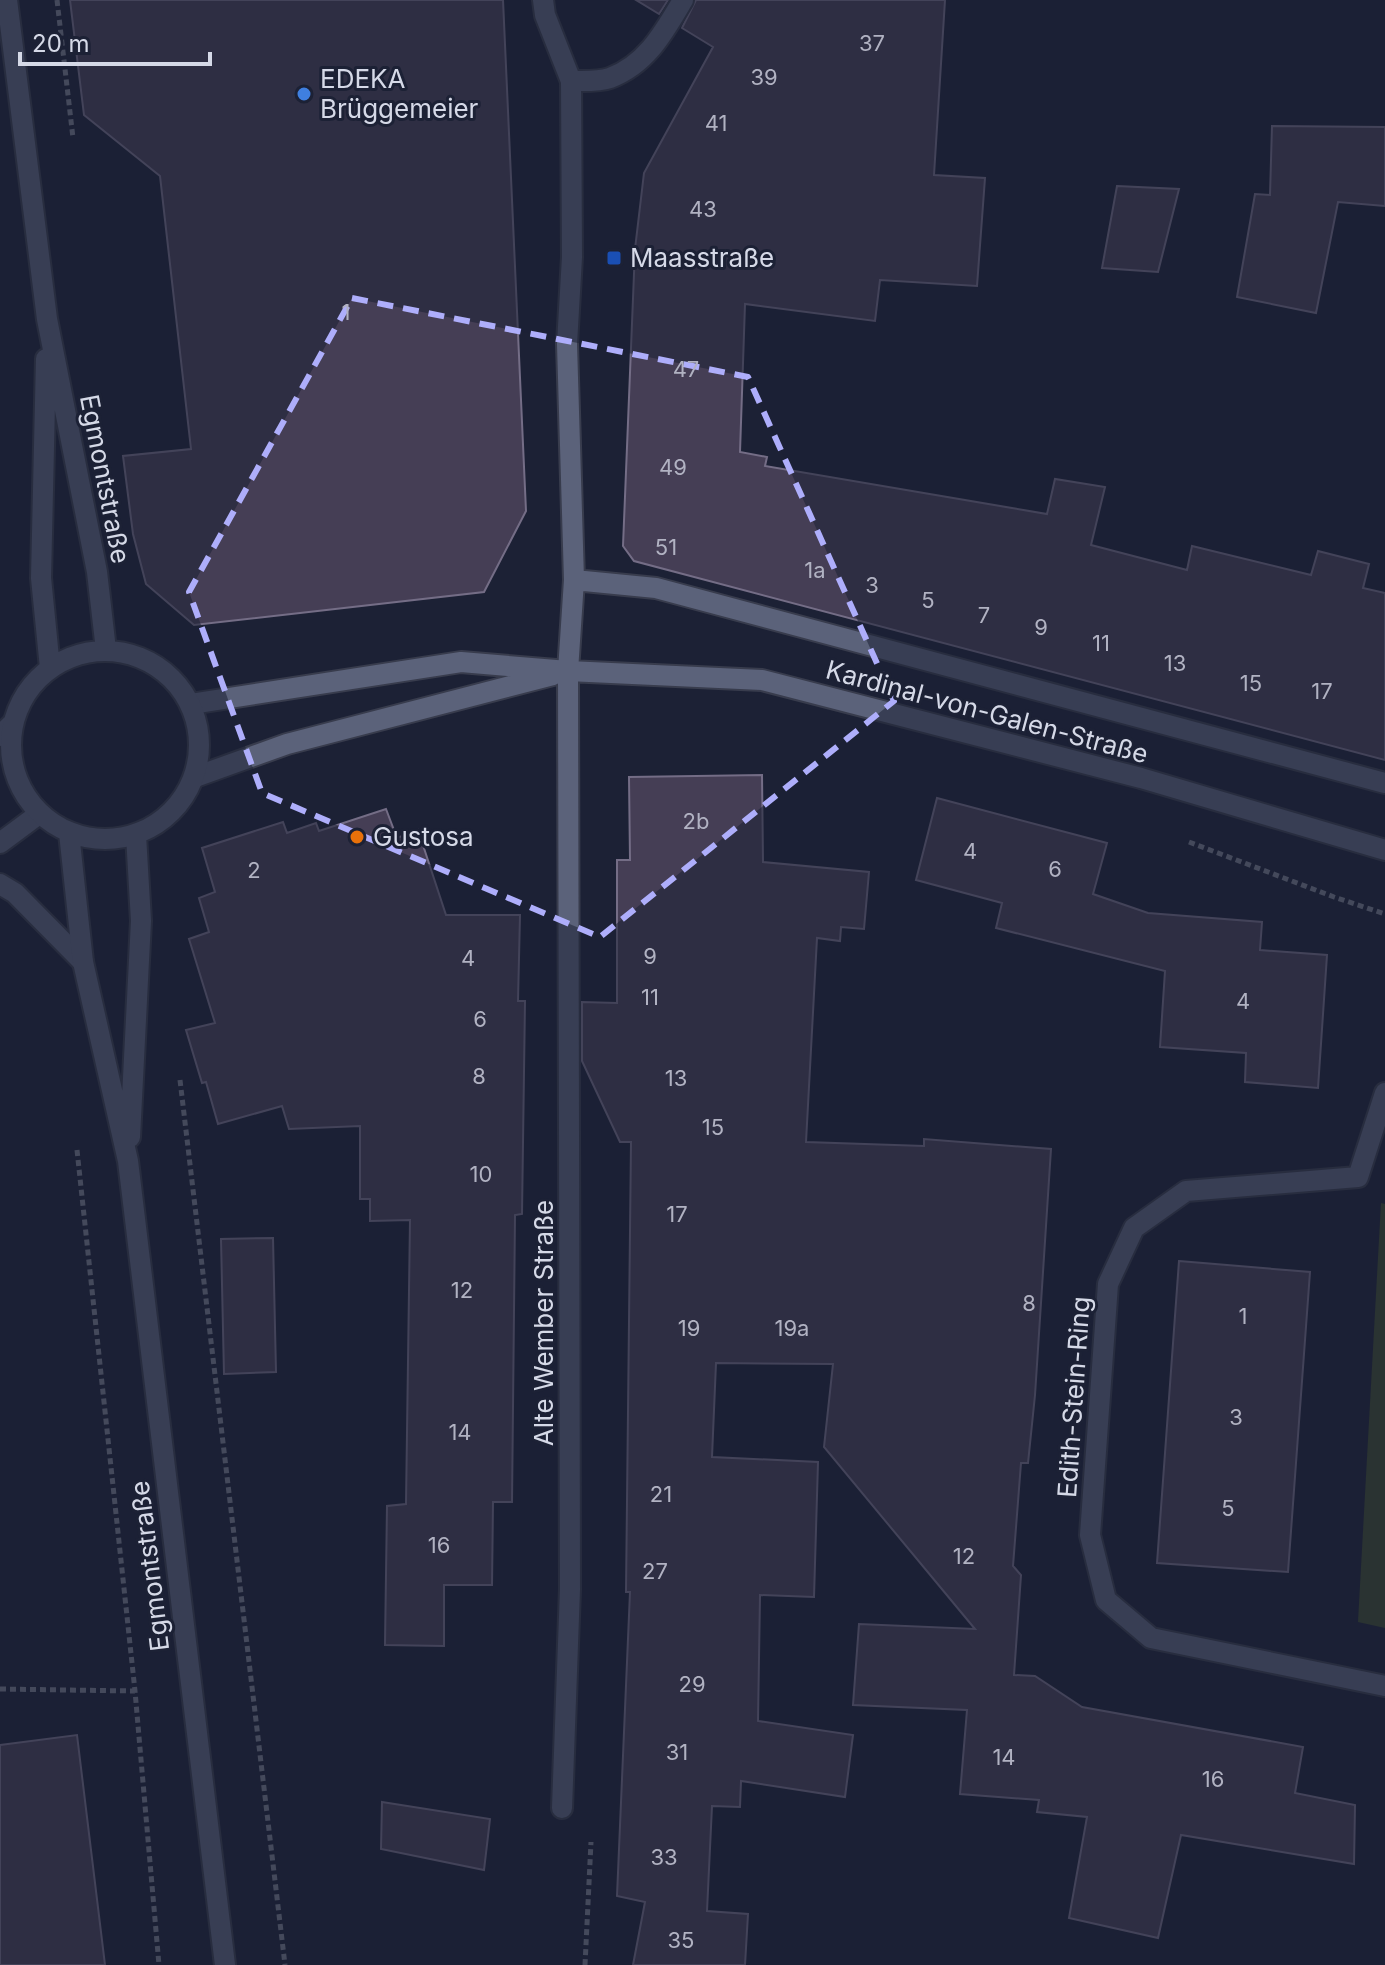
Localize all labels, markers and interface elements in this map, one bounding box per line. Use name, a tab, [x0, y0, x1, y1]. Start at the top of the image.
scale bar	[20, 16, 210, 66]
text: 20 m	[32, 29, 90, 58]
house number: 37	[859, 30, 885, 56]
place label: EDEKA Brüggemeier	[320, 63, 479, 124]
house number: 39	[750, 64, 778, 90]
marker: EDEKA Brüggemeier	[295, 85, 313, 103]
house number: 41	[705, 110, 727, 136]
house number: 43	[689, 196, 717, 222]
place label: Maasstraße	[630, 242, 774, 273]
marker: Maasstraße	[605, 249, 623, 267]
house number: 1	[342, 299, 350, 325]
house number: 47	[673, 356, 699, 382]
street label: Egmontstraße	[74, 392, 137, 566]
house number: 49	[659, 454, 687, 480]
house number: 51	[655, 534, 677, 560]
house number: 1a	[804, 557, 826, 583]
house number: 3	[865, 572, 879, 598]
house number: 5	[921, 587, 935, 613]
house number: 7	[978, 602, 990, 628]
house number: 9	[1034, 614, 1048, 640]
house number: 11	[1092, 630, 1110, 656]
house number: 13	[1164, 650, 1186, 676]
street label: Kardinal-von-Galen-Straße	[823, 654, 1152, 770]
house number: 15	[1240, 670, 1262, 696]
house number: 17	[1311, 678, 1333, 704]
house number: 2b	[683, 808, 709, 834]
place label: Gustosa	[373, 821, 474, 852]
marker: Gustosa	[348, 828, 366, 846]
house number: 4	[963, 838, 977, 864]
house number: 6	[1048, 856, 1062, 882]
house number: 2	[247, 857, 261, 883]
house number: 9	[643, 943, 657, 969]
house number: 4	[461, 945, 475, 971]
house number: 11	[641, 984, 659, 1010]
house number: 4	[1236, 988, 1250, 1014]
house number: 6	[473, 1006, 487, 1032]
house number: 8	[472, 1063, 486, 1089]
house number: 13	[665, 1065, 687, 1091]
house number: 15	[702, 1114, 724, 1140]
house number: 10	[470, 1161, 492, 1187]
street label: Alte Wember Straße	[528, 1200, 559, 1446]
house number: 17	[666, 1201, 688, 1227]
house number: 12	[451, 1277, 473, 1303]
house number: 8	[1022, 1290, 1036, 1316]
street label: Edith-Stein-Ring	[1051, 1295, 1096, 1499]
house number: 1	[1239, 1303, 1247, 1329]
house number: 19	[678, 1315, 700, 1341]
house number: 19a	[775, 1315, 809, 1341]
house number: 3	[1229, 1404, 1243, 1430]
house number: 14	[448, 1419, 472, 1445]
street label: Egmontstraße	[124, 1479, 175, 1653]
house number: 21	[650, 1481, 672, 1507]
house number: 5	[1221, 1495, 1235, 1521]
house number: 16	[428, 1532, 450, 1558]
house number: 12	[953, 1543, 975, 1569]
house number: 27	[642, 1558, 668, 1584]
house number: 29	[678, 1671, 706, 1697]
house number: 31	[666, 1739, 688, 1765]
house number: 14	[992, 1744, 1016, 1770]
house number: 16	[1202, 1766, 1224, 1792]
house number: 33	[650, 1844, 678, 1870]
house number: 35	[668, 1927, 694, 1953]

